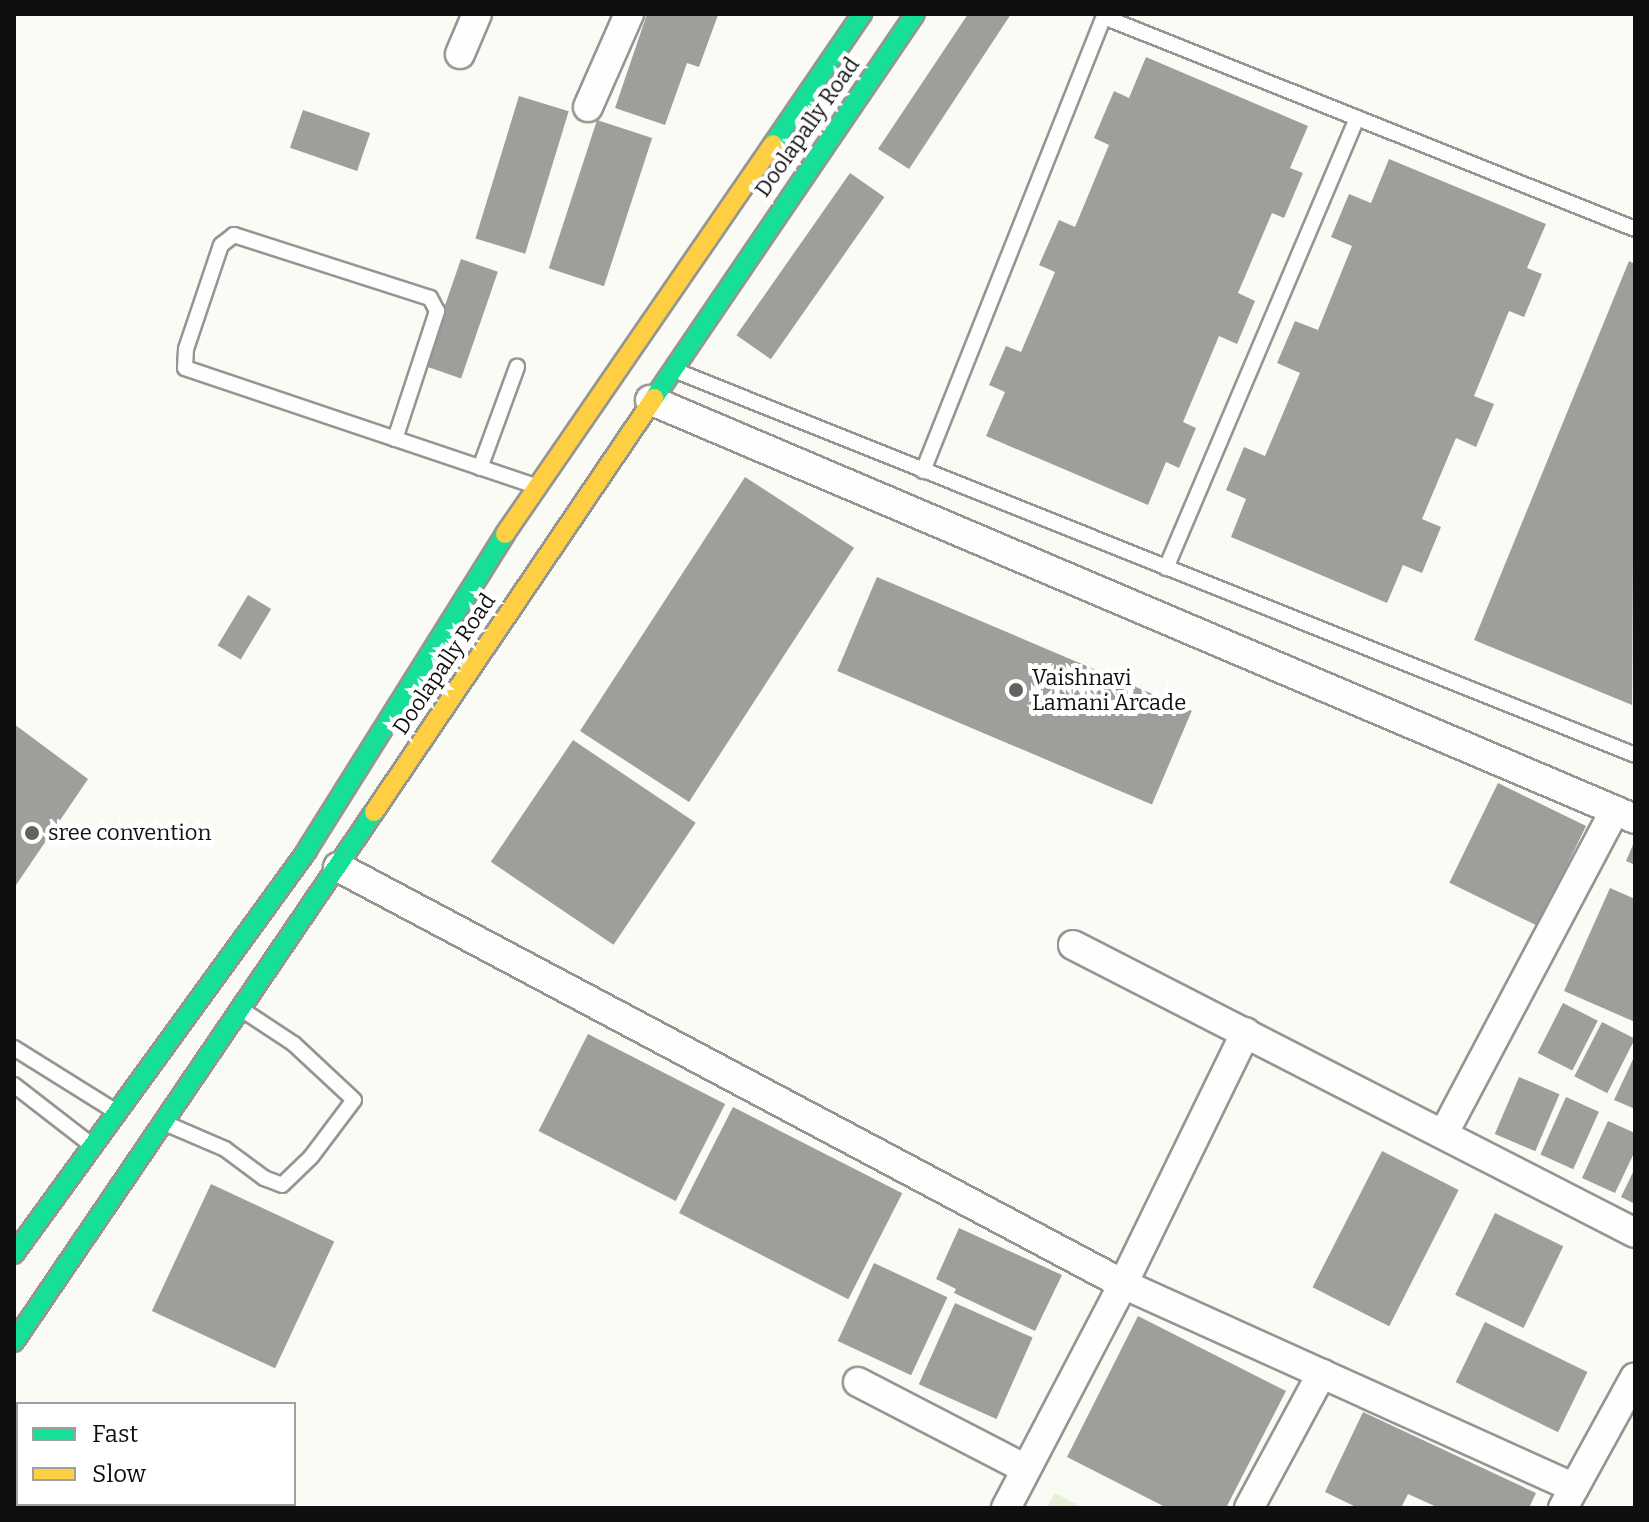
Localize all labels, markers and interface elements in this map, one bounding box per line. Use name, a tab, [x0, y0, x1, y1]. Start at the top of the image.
street label: Doolapally Road	[749, 52, 865, 202]
street label: Doolapally Road	[387, 589, 501, 739]
place label: Vaishnavi Lamani Arcade	[1032, 664, 1186, 716]
marker: Vaishnavi Lamani Arcade	[1007, 681, 1025, 699]
place label: sree convention	[48, 820, 211, 846]
marker: sree convention	[23, 824, 41, 842]
legend	[16, 1402, 296, 1506]
text: Fast	[92, 1420, 138, 1448]
text: Slow	[92, 1460, 146, 1488]

